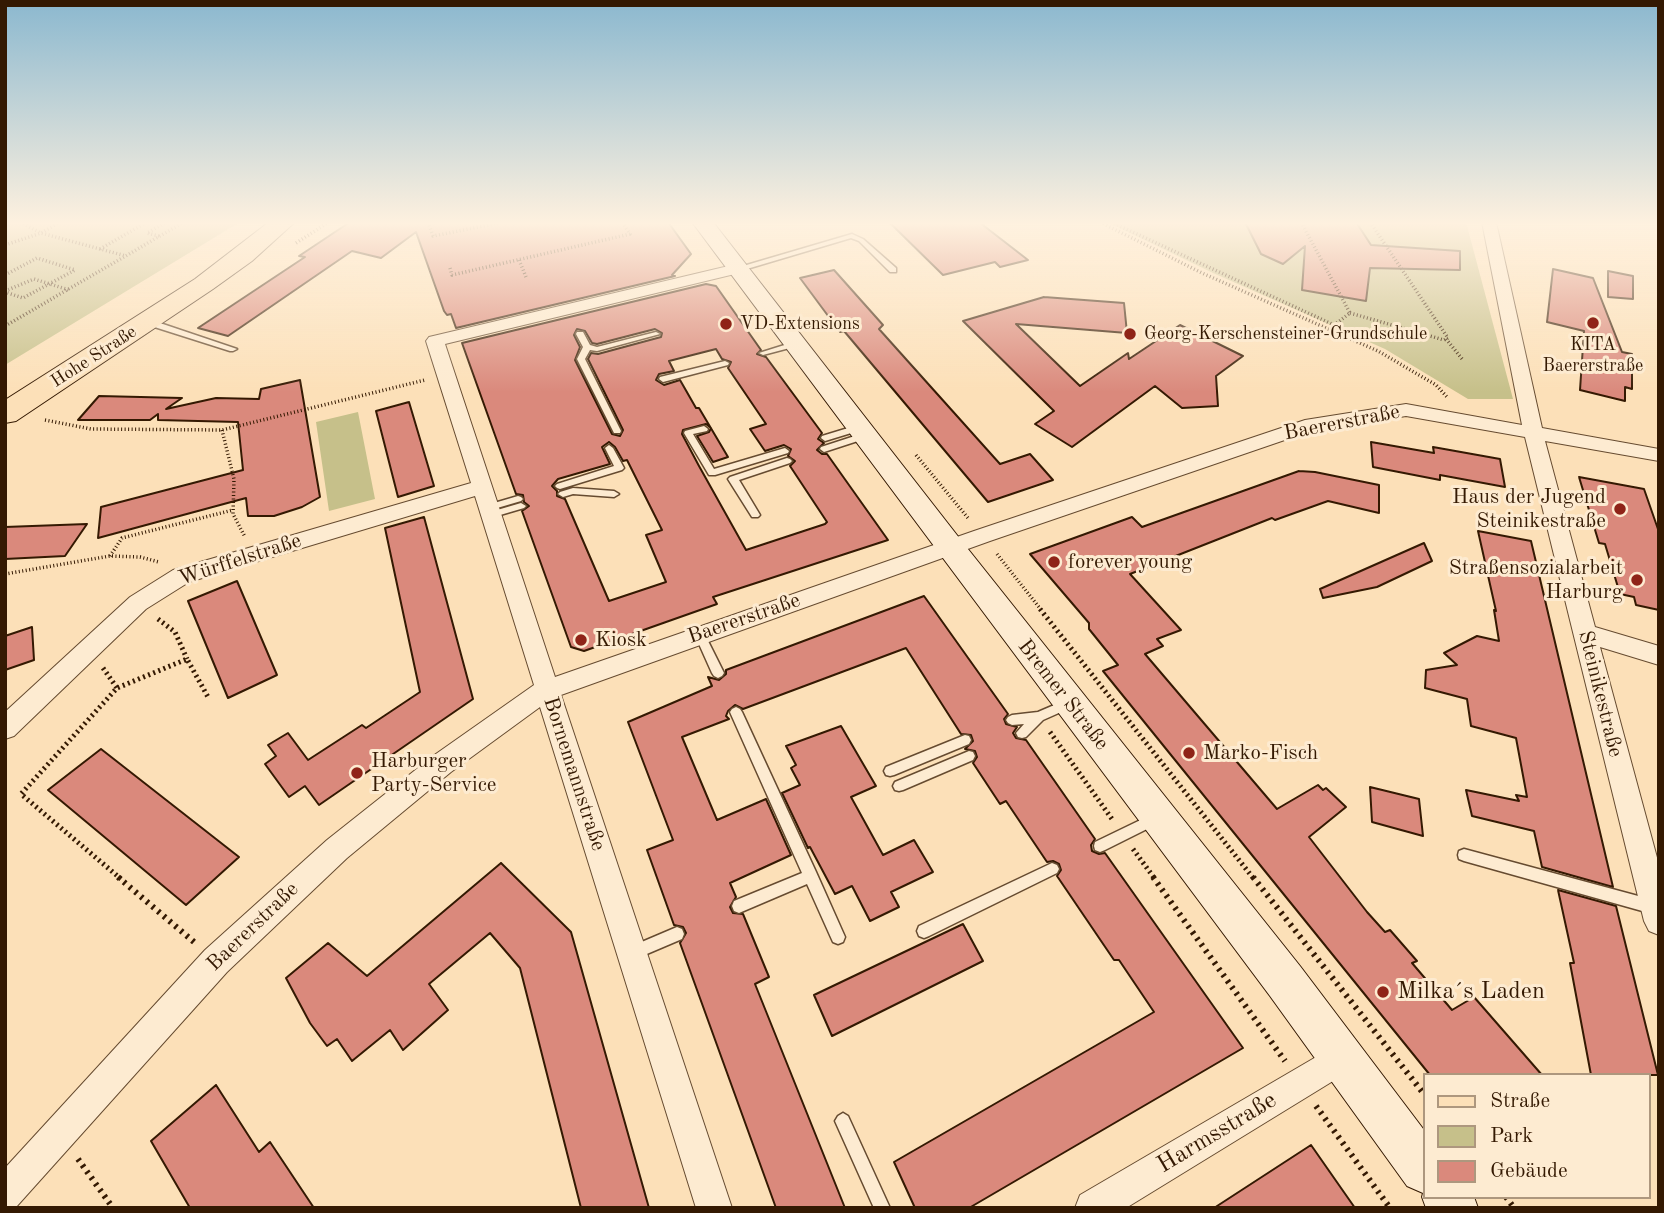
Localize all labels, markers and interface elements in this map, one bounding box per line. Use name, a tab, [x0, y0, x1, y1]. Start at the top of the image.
place label: VD-Extensions	[740, 313, 860, 335]
marker: KITA Baererstraße	[1585, 315, 1601, 331]
marker: VD-Extensions	[718, 316, 734, 332]
street label: Hohe Straße	[47, 321, 141, 393]
place label: Georg-Kerschensteiner-Grundschule	[1144, 323, 1427, 345]
marker: Georg-Kerschensteiner-Grundschule	[1122, 326, 1138, 342]
place label: KITA Baererstraße	[1543, 334, 1643, 376]
street label: Baererstraße	[1282, 399, 1402, 447]
place label: Haus der Jugend Steinikestraße	[1452, 484, 1606, 534]
marker: Haus der Jugend Steinikestraße	[1612, 501, 1628, 517]
street label: Würffelstraße	[175, 528, 305, 592]
place label: forever young	[1068, 549, 1192, 575]
marker: forever young	[1046, 554, 1062, 570]
place label: Straßensozialarbeit Harburg	[1449, 555, 1623, 605]
marker: Straßensozialarbeit Harburg	[1629, 572, 1645, 588]
street label: Baererstraße	[684, 588, 804, 650]
place label: Kiosk	[595, 627, 647, 653]
street label: Steinikestraße	[1572, 628, 1628, 760]
marker: Kiosk	[573, 632, 589, 648]
street label: Bremer Straße	[1012, 635, 1114, 755]
street label: Bornemannstraße	[537, 694, 611, 854]
place label: Marko-Fisch	[1203, 740, 1318, 766]
marker: Marko-Fisch	[1181, 745, 1197, 761]
place label: Harburger Party-Service	[371, 748, 496, 798]
marker: Harburger Party-Service	[349, 765, 365, 781]
street label: Baererstraße	[202, 877, 304, 977]
place label: Milka´s Laden	[1397, 978, 1545, 1006]
marker: Milka´s Laden	[1375, 984, 1391, 1000]
legend	[1422, 1073, 1650, 1199]
street label: Harmsstraße	[1152, 1086, 1282, 1180]
text: Straße	[1490, 1091, 1550, 1112]
text: Park	[1490, 1126, 1533, 1147]
text: Gebäude	[1490, 1161, 1568, 1182]

